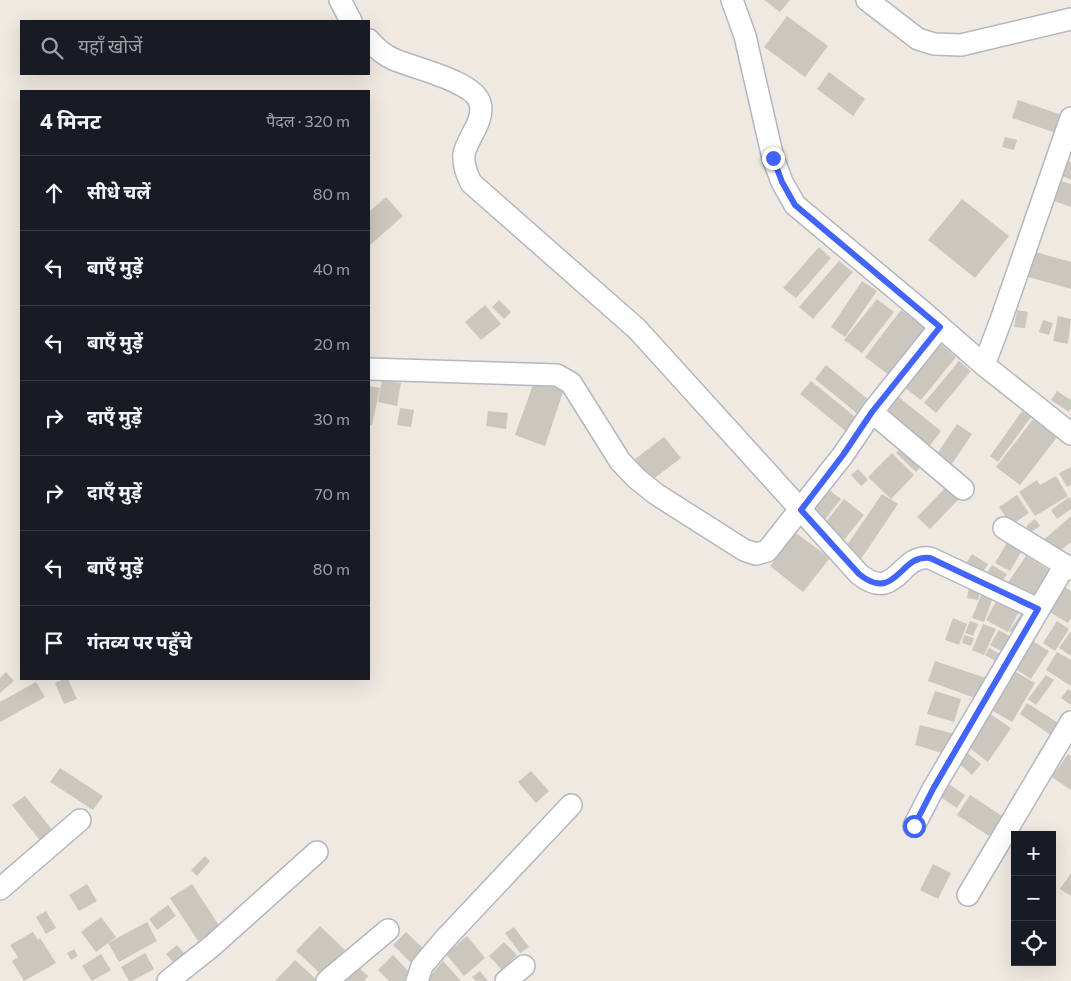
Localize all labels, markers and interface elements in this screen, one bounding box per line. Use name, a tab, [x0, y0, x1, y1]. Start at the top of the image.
search box	[20, 20, 370, 75]
icon: search	[38, 34, 66, 62]
text: यहाँ खोजें	[78, 34, 142, 57]
text: 4 मिनट	[40, 108, 101, 133]
text: पैदल · 320 m	[266, 111, 350, 130]
route end	[762, 147, 785, 170]
icon: ahead	[40, 179, 68, 207]
text: सीधे चलें	[87, 180, 151, 203]
text: 80 m	[313, 184, 350, 203]
icon: left	[40, 254, 68, 282]
text: बाएँ मुड़ें	[87, 255, 143, 278]
text: 40 m	[313, 259, 350, 278]
icon: left	[40, 329, 68, 357]
text: बाएँ मुड़ें	[87, 330, 143, 353]
text: 20 m	[314, 334, 350, 353]
icon: right	[40, 404, 68, 432]
text: दाएँ मुड़ें	[87, 405, 142, 428]
text: 30 m	[313, 409, 350, 428]
icon: right	[40, 479, 68, 507]
text: दाएँ मुड़ें	[87, 480, 142, 503]
text: 70 m	[314, 484, 350, 503]
icon: left	[40, 554, 68, 582]
text: बाएँ मुड़ें	[87, 555, 143, 578]
text: 80 m	[313, 559, 350, 578]
icon: arrive	[40, 629, 68, 657]
text: गंतव्य पर पहुँचे	[87, 630, 192, 653]
route start	[903, 815, 926, 838]
map controls	[1011, 831, 1056, 966]
button: +	[1011, 831, 1056, 876]
button: −	[1011, 876, 1056, 921]
button: locate	[1011, 921, 1056, 966]

